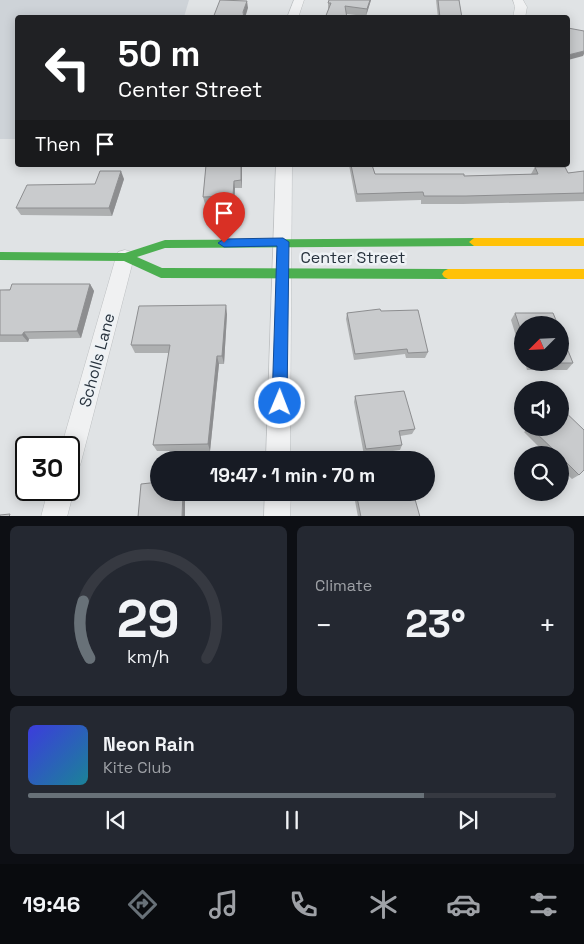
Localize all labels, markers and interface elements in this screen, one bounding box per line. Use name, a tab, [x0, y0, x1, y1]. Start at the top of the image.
text: 50 m	[118, 32, 200, 76]
icon: left	[35, 35, 100, 100]
text: Center Street	[118, 75, 262, 103]
icon: arrive	[91, 130, 119, 158]
text: Then	[35, 132, 81, 157]
pin	[203, 192, 245, 243]
icon: arrive	[210, 199, 238, 227]
street label: Center Street	[301, 247, 405, 268]
street label: Scholls Lane	[74, 311, 120, 409]
north arrow	[514, 316, 569, 371]
map controls	[514, 316, 569, 501]
position arrow	[253, 376, 305, 428]
button: sound	[514, 381, 569, 436]
speed limit sign: 30	[15, 436, 80, 501]
button: search	[514, 446, 569, 501]
text: 19:47 · 1 min · 70 m	[210, 463, 375, 488]
text: Climate	[315, 575, 372, 596]
text: 29	[117, 586, 180, 652]
text: 23°	[405, 600, 466, 648]
text: −	[315, 607, 332, 643]
text: +	[539, 607, 556, 643]
text: km/h	[127, 645, 170, 668]
text: Neon Rain	[103, 732, 195, 757]
text: Kite Club	[103, 757, 172, 778]
icon: previous	[102, 806, 130, 834]
icon: pause	[278, 806, 306, 834]
icon: next	[454, 806, 482, 834]
icon: directions	[125, 887, 160, 922]
icon: music	[206, 887, 241, 922]
icon: phone	[286, 887, 321, 922]
icon: climate	[366, 887, 401, 922]
icon: car	[446, 887, 481, 922]
icon: filters	[526, 887, 561, 922]
text: 19:46	[23, 890, 80, 918]

